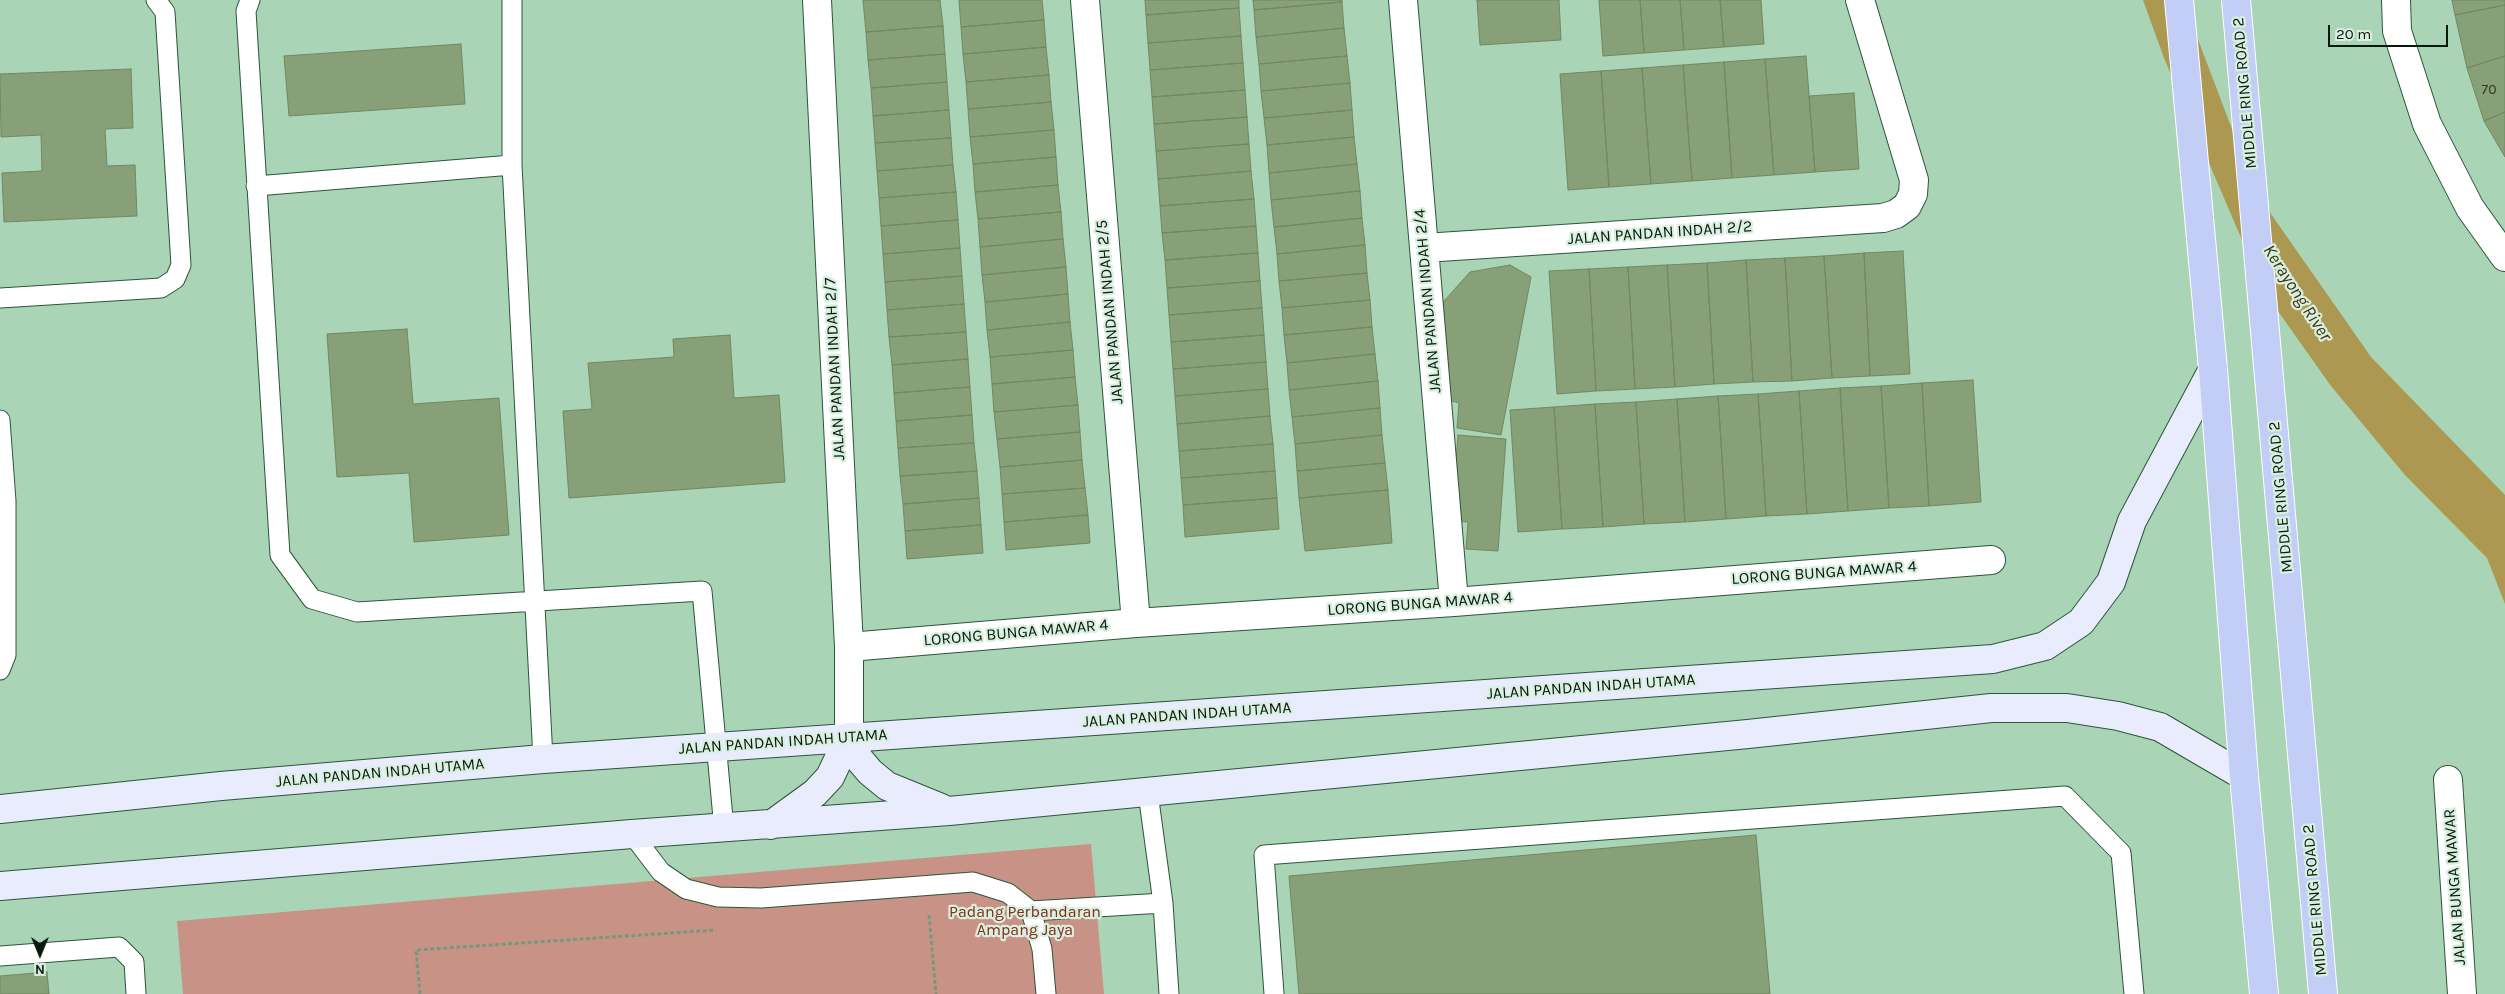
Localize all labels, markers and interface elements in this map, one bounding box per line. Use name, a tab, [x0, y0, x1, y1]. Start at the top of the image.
scale bar	[2330, 15, 2450, 47]
street label: MIDDLE RING ROAD 2	[2229, 17, 2261, 169]
text: 20 m	[2336, 25, 2371, 43]
house number: 70	[2482, 82, 2496, 98]
street label: JALAN PANDAN INDAH 2/4	[1410, 208, 1446, 394]
street label: JALAN PANDAN INDAH 2/2	[1567, 217, 1753, 249]
street label: JALAN PANDAN INDAH 2/5	[1092, 219, 1128, 405]
water label: Kerayong River	[2258, 241, 2336, 345]
street label: JALAN PANDAN INDAH 2/7	[821, 277, 849, 461]
street label: MIDDLE RING ROAD 2	[2265, 421, 2297, 573]
street label: LORONG BUNGA MAWAR 4	[1731, 557, 1917, 589]
street label: LORONG BUNGA MAWAR 4	[1327, 588, 1513, 620]
street label: LORONG BUNGA MAWAR 4	[923, 615, 1109, 651]
street label: JALAN PANDAN INDAH UTAMA	[1486, 670, 1696, 704]
street label: JALAN PANDAN INDAH UTAMA	[1082, 698, 1292, 732]
street label: JALAN PANDAN INDAH UTAMA	[678, 725, 888, 759]
street label: JALAN PANDAN INDAH UTAMA	[275, 754, 485, 792]
street label: JALAN BUNGA MAWAR	[2440, 808, 2470, 966]
street label: MIDDLE RING ROAD 2	[2299, 824, 2331, 976]
park label: Padang Perbandaran Ampang Jaya	[949, 902, 1101, 940]
north arrow	[15, 929, 65, 979]
text: N	[35, 961, 45, 978]

